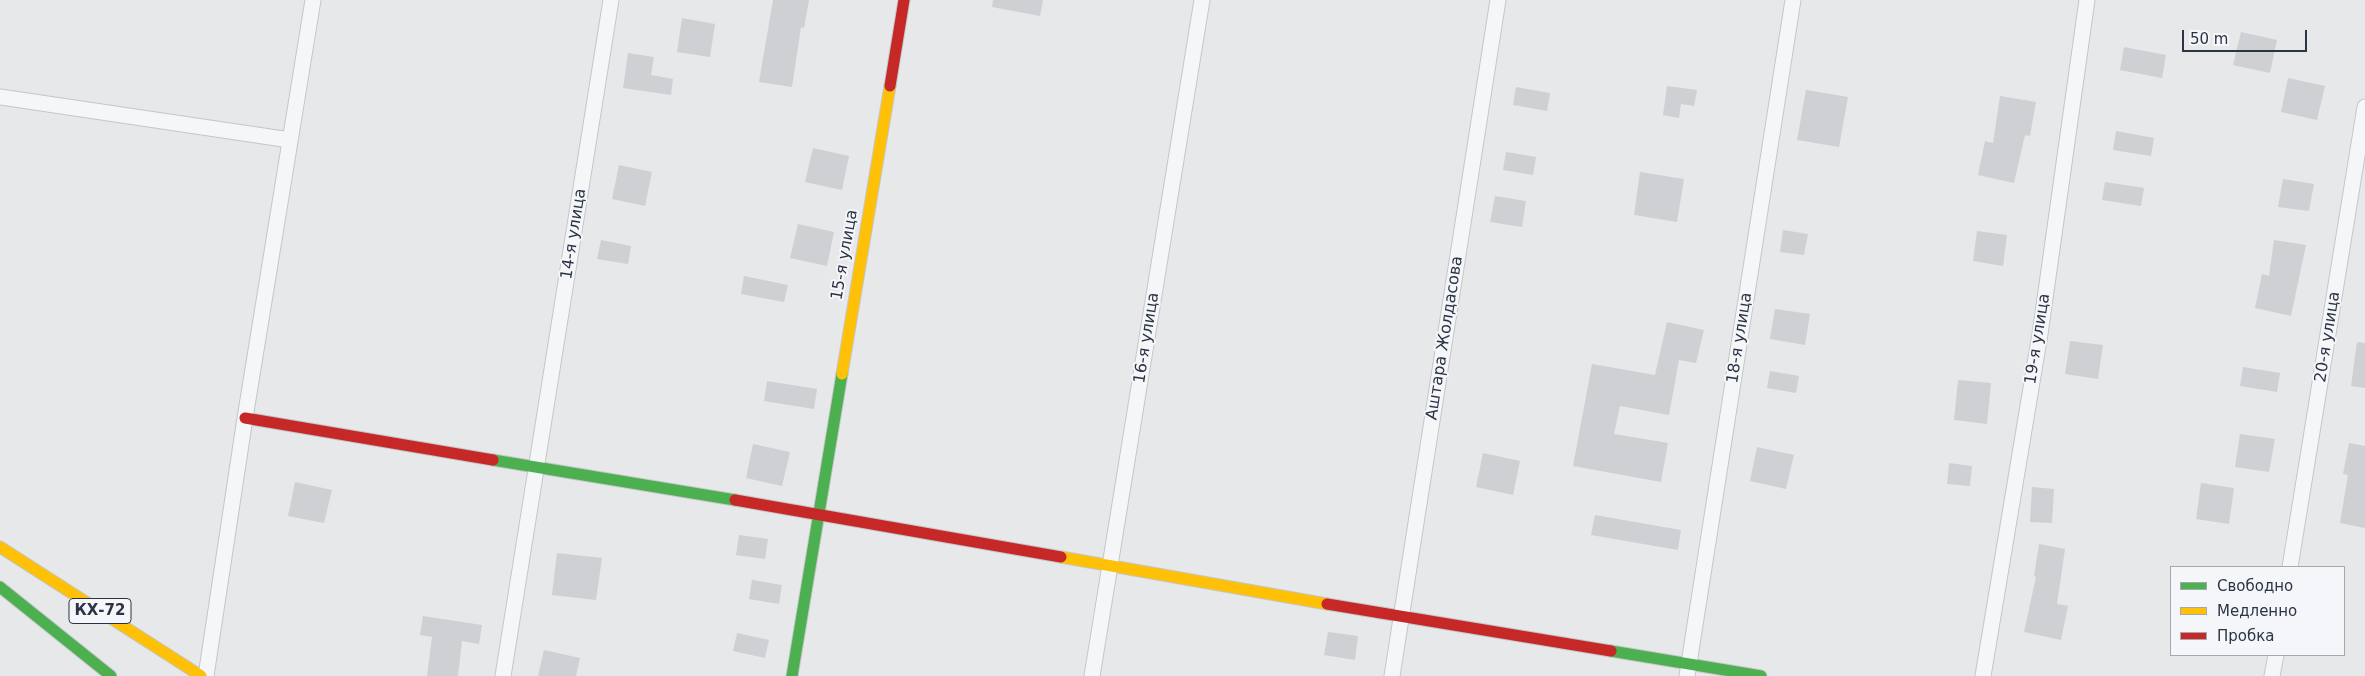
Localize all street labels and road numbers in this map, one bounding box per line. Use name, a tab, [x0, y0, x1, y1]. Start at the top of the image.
street label: 14-я улица	[557, 187, 591, 281]
street label: 15-я улица	[828, 208, 862, 302]
street label: Аштара Жолдасова	[1423, 255, 1467, 421]
street label: 20-я улица	[2311, 290, 2345, 384]
street label: 16-я улица	[1130, 291, 1164, 385]
street label: 18-я улица	[1723, 291, 1757, 385]
street label: 19-я улица	[2021, 292, 2055, 386]
road number: КХ-72	[69, 598, 131, 624]

